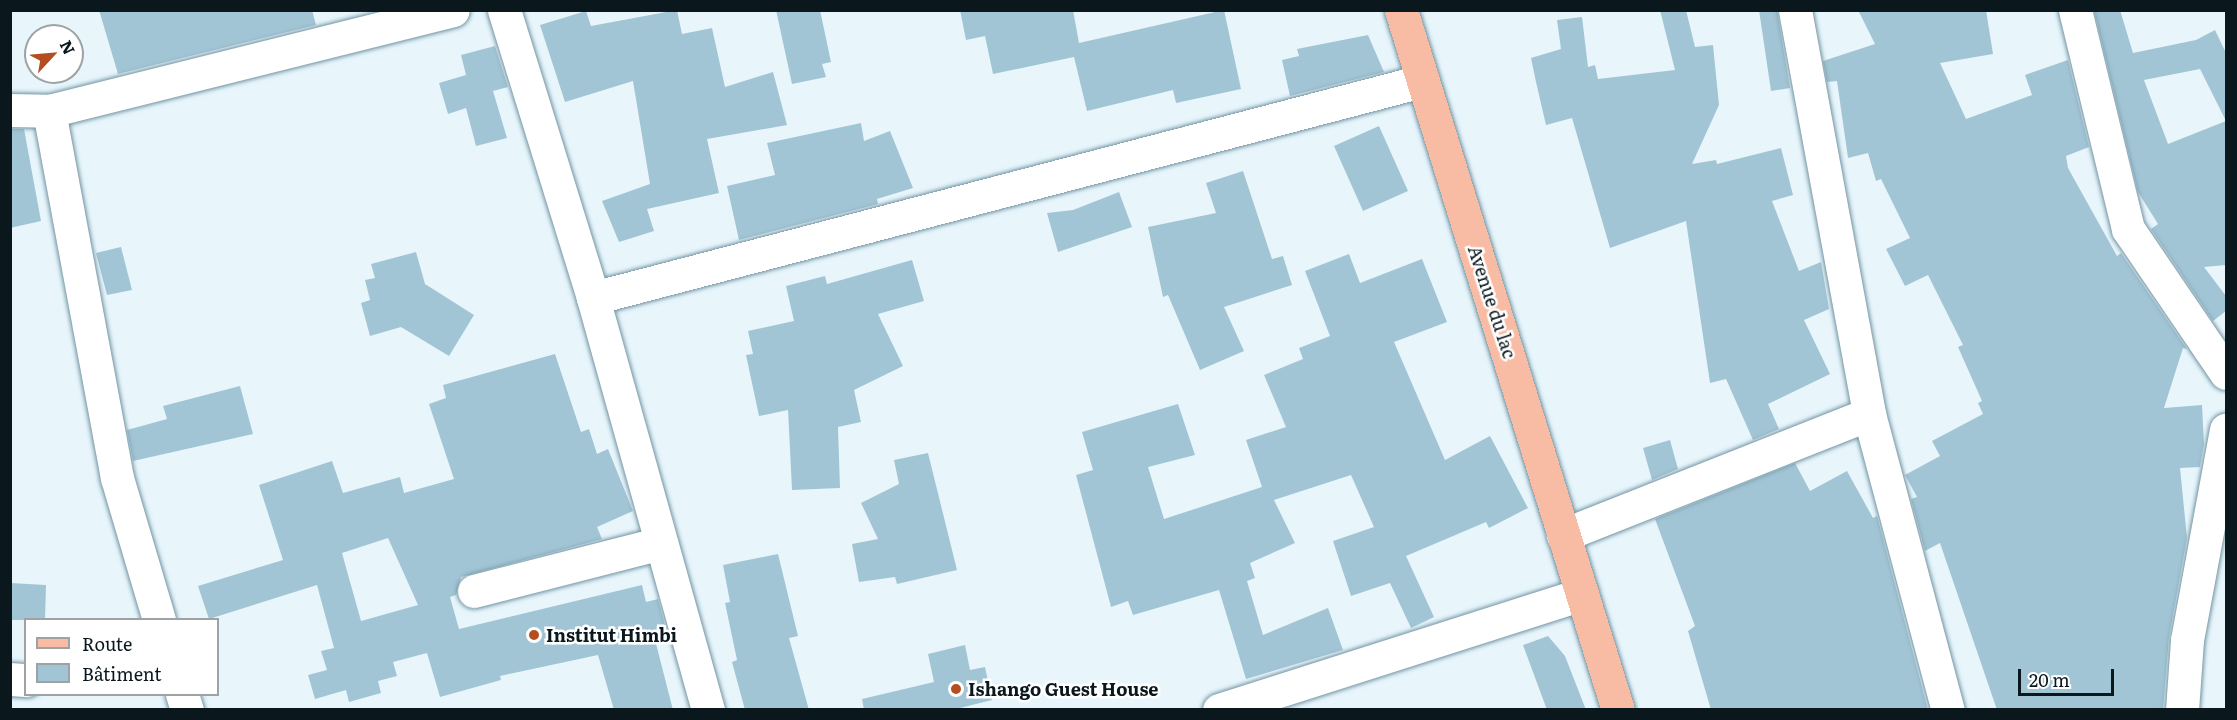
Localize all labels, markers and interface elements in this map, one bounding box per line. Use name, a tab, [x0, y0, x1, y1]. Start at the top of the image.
north arrow	[24, 24, 84, 84]
text: N	[55, 36, 82, 58]
street label: Avenue du lac	[1464, 243, 1520, 361]
legend	[24, 618, 219, 696]
place label: Institut Himbi	[546, 624, 677, 646]
marker: Institut Himbi	[527, 628, 541, 642]
text: Route	[82, 630, 132, 657]
scale bar	[2021, 657, 2117, 695]
text: Bâtiment	[82, 660, 161, 687]
text: 20 m	[2029, 666, 2070, 693]
place label: Ishango Guest House	[968, 678, 1159, 700]
marker: Ishango Guest House	[949, 682, 963, 696]

